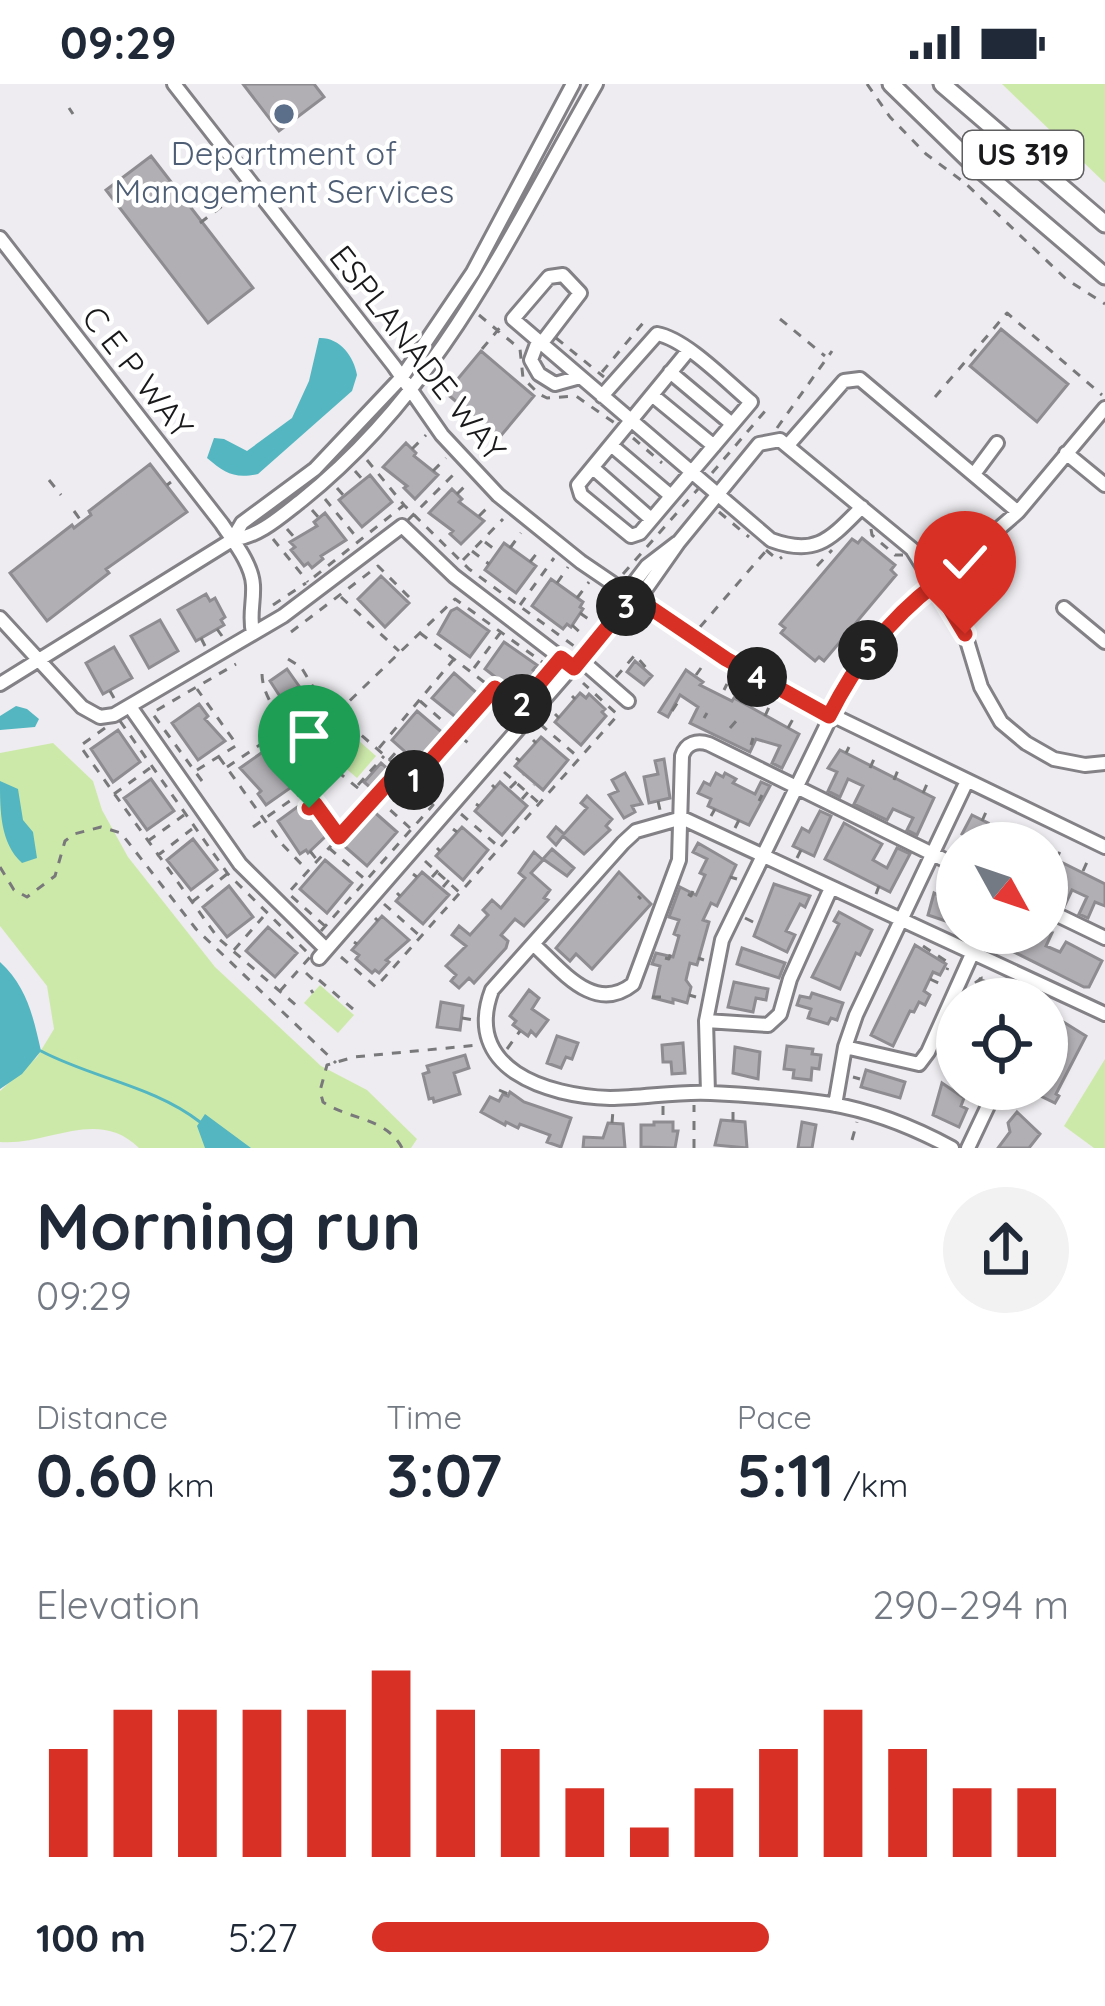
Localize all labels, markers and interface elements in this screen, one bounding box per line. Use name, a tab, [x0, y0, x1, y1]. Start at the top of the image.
text: 09:29	[60, 14, 177, 70]
marker: Department of Management Services	[271, 101, 297, 127]
road number: US 319	[963, 131, 1083, 179]
place label: Department of Management Services	[114, 132, 454, 211]
street label: ESPLANADE WAY	[322, 237, 515, 469]
street label: C E P WAY	[74, 297, 203, 446]
pin	[914, 511, 1016, 634]
icon: check	[932, 529, 998, 595]
pin: 3	[596, 576, 656, 636]
text: 3	[617, 585, 635, 626]
pin: 5	[838, 620, 898, 680]
text: 5	[858, 629, 878, 670]
pin: 4	[727, 647, 787, 707]
text: 4	[747, 656, 767, 697]
pin: 2	[492, 674, 552, 734]
text: 2	[513, 683, 531, 724]
pin	[258, 685, 360, 808]
icon: arrive	[276, 703, 342, 769]
pin: 1	[384, 750, 444, 810]
text: 1	[408, 759, 420, 800]
north arrow	[936, 822, 1068, 954]
map controls	[936, 822, 1068, 1110]
button: locate	[936, 978, 1068, 1110]
text: Morning run	[36, 1184, 421, 1267]
button: share	[943, 1187, 1069, 1313]
text: 09:29	[36, 1271, 132, 1320]
text: Distance	[36, 1396, 168, 1437]
text: Time	[386, 1396, 462, 1437]
text: Pace	[737, 1396, 812, 1437]
text: 0.60	[36, 1437, 158, 1512]
text: 3:07	[386, 1437, 502, 1512]
text: 5:11	[737, 1437, 834, 1512]
text: km	[158, 1464, 215, 1505]
text: /km	[834, 1464, 908, 1505]
text: Elevation	[36, 1580, 200, 1629]
text: 290–294 m	[872, 1580, 1069, 1629]
text: 100 m	[36, 1913, 146, 1962]
text: 5:27	[228, 1913, 297, 1962]

